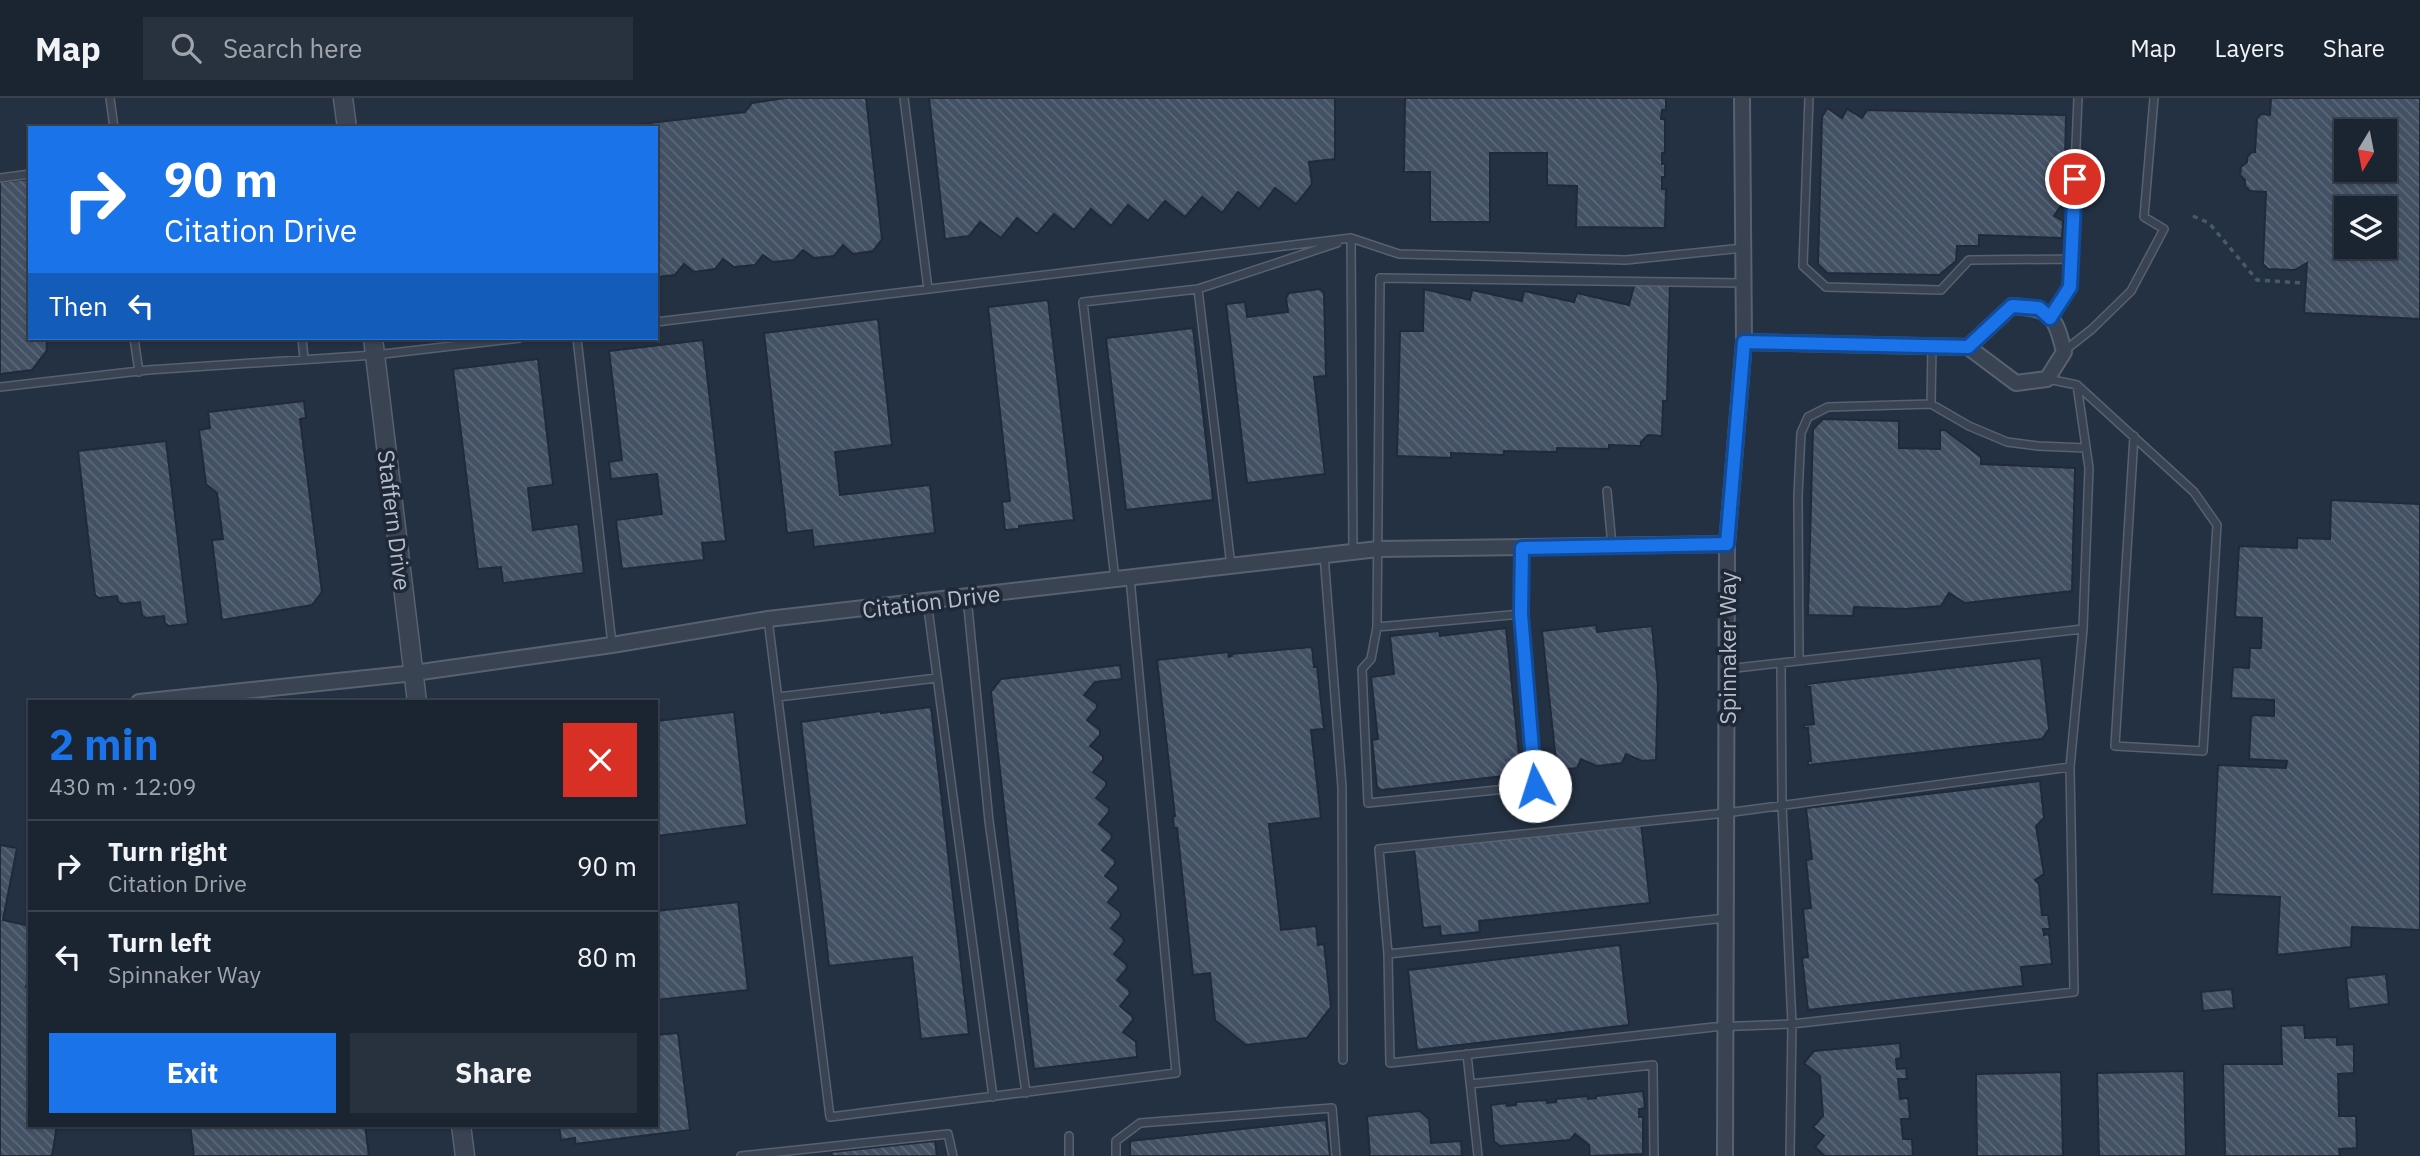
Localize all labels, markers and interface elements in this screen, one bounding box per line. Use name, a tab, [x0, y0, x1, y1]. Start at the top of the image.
search box	[143, 17, 633, 80]
text: Map	[35, 27, 101, 70]
icon: search	[167, 29, 205, 67]
text: Search here	[223, 31, 362, 65]
text: Map	[2130, 32, 2177, 64]
text: Layers	[2215, 32, 2285, 64]
text: Share	[2323, 32, 2385, 64]
north arrow	[2334, 119, 2398, 182]
map controls	[2334, 119, 2397, 259]
text: 90 m	[164, 147, 278, 210]
pin	[2045, 149, 2105, 209]
icon: right	[49, 154, 140, 245]
icon: arrive	[2056, 160, 2094, 198]
button: layers	[2334, 196, 2397, 259]
text: Citation Drive	[164, 209, 357, 251]
icon: left	[122, 287, 160, 325]
text: Then	[49, 289, 108, 323]
street label: Staffern Drive	[371, 448, 419, 592]
street label: Spinnaker Way	[1712, 571, 1742, 725]
street label: Citation Drive	[860, 578, 1002, 624]
text: 2 min	[49, 717, 159, 772]
button: close	[563, 723, 637, 797]
position arrow	[1498, 749, 1572, 823]
text: 430 m · 12:09	[49, 771, 196, 801]
text: Turn right	[108, 834, 227, 868]
icon: right	[49, 847, 87, 885]
text: 90 m	[577, 849, 637, 883]
text: Citation Drive	[108, 868, 247, 898]
text: Turn left	[108, 925, 211, 959]
icon: left	[49, 938, 87, 976]
text: 80 m	[577, 940, 637, 974]
text: Spinnaker Way	[108, 959, 261, 989]
button: Exit	[49, 1033, 336, 1113]
button: Share	[350, 1033, 637, 1113]

